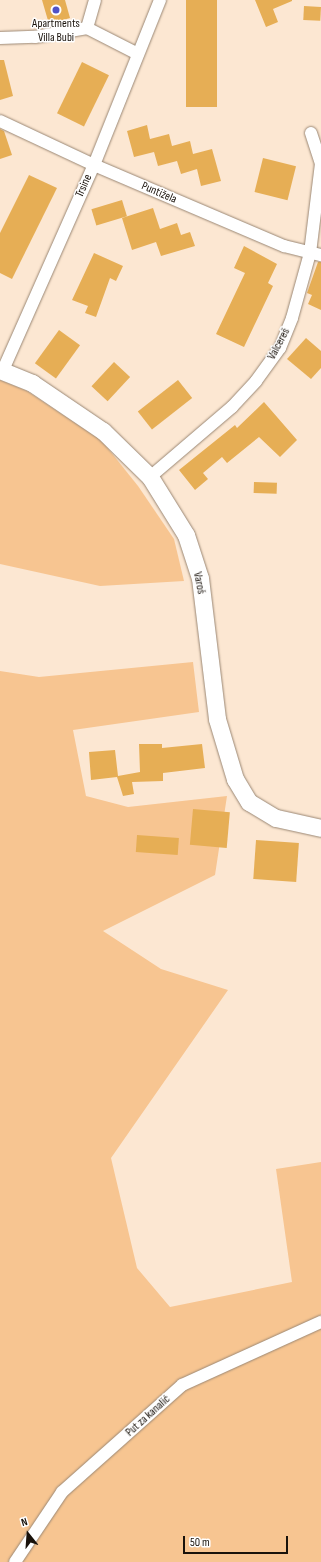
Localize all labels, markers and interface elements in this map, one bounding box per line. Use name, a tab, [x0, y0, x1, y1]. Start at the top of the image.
marker: Apartments Villa Bubi	[51, 5, 61, 15]
place label: Apartments Villa Bubi	[32, 17, 80, 45]
street label: Trsine	[73, 172, 95, 200]
street label: Puntižela	[139, 179, 179, 207]
street label: Valcereš	[265, 326, 293, 362]
street label: Varoš	[190, 571, 208, 595]
street label: Put za kanalić	[123, 1392, 173, 1440]
north arrow	[8, 1514, 48, 1554]
text: N	[20, 1515, 29, 1529]
scale bar	[185, 1528, 290, 1554]
text: 50 m	[190, 1535, 210, 1550]

